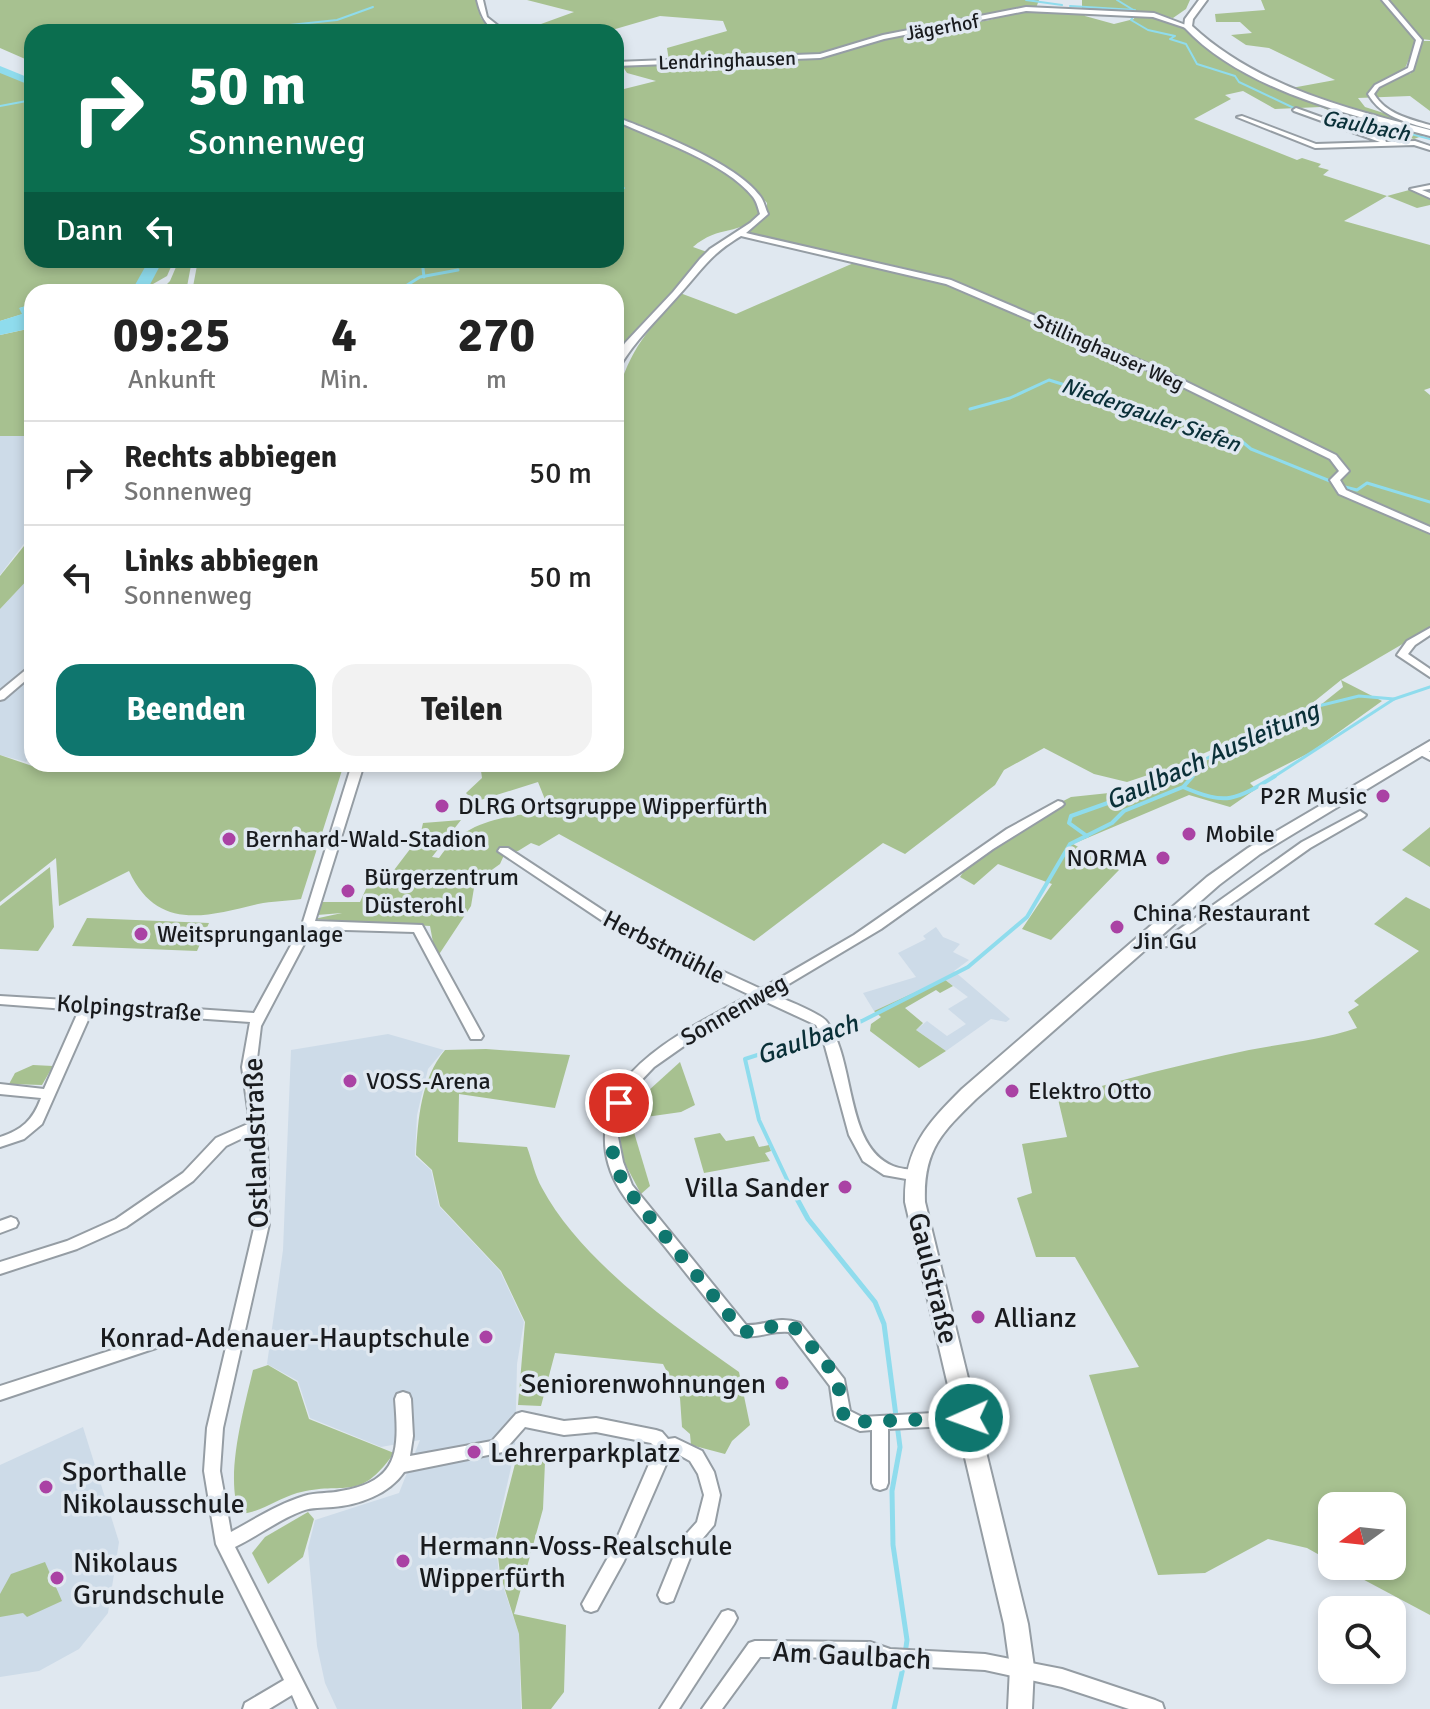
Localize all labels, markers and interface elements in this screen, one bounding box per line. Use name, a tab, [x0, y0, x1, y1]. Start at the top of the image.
street label: Jägerhof	[903, 9, 982, 46]
street label: Lendringhausen	[658, 46, 796, 75]
text: 50 m	[188, 51, 306, 120]
icon: right	[56, 56, 160, 160]
water label: Gaulbach	[1320, 104, 1413, 147]
text: Sonnenweg	[188, 120, 366, 165]
icon: left	[139, 208, 183, 252]
text: Dann	[56, 212, 123, 249]
text: 09:25	[113, 306, 231, 365]
text: 4	[331, 306, 357, 365]
text: 270	[457, 306, 535, 365]
street label: Stillinghauser Weg	[1030, 308, 1188, 397]
text: Ankunft	[128, 364, 216, 396]
text: Min.	[319, 364, 369, 396]
text: m	[486, 364, 507, 396]
water label: Niedergauler Siefen	[1058, 371, 1245, 458]
text: Rechts abbiegen	[124, 439, 337, 476]
icon: right	[56, 451, 100, 495]
text: 50 m	[529, 455, 592, 492]
text: Sonnenweg	[124, 476, 252, 508]
text: Links abbiegen	[124, 543, 319, 580]
icon: left	[56, 555, 100, 599]
text: 50 m	[529, 559, 592, 596]
text: Sonnenweg	[124, 580, 252, 612]
button: Beenden	[56, 664, 316, 756]
button: Teilen	[332, 664, 592, 756]
water label: Gaulbach Ausleitung	[1101, 694, 1326, 817]
place label: P2R Music	[1260, 781, 1367, 811]
marker: P2R Music	[1374, 787, 1392, 805]
place label: DLRG Ortsgruppe Wipperfürth	[458, 791, 768, 821]
marker: DLRG Ortsgruppe Wipperfürth	[433, 797, 451, 815]
place label: Mobile	[1205, 819, 1275, 849]
place label: Bernhard-Wald-Stadion	[245, 824, 487, 854]
marker: Mobile	[1180, 825, 1198, 843]
marker: Bernhard-Wald-Stadion	[220, 830, 238, 848]
place label: NORMA	[1066, 843, 1147, 873]
marker: NORMA	[1154, 849, 1172, 867]
place label: Bürgerzentrum Düsterohl	[364, 862, 519, 920]
marker: Bürgerzentrum Düsterohl	[339, 882, 357, 900]
place label: China Restaurant Jin Gu	[1133, 898, 1310, 956]
street label: Herbstmühle	[598, 904, 730, 990]
marker: China Restaurant Jin Gu	[1108, 918, 1126, 936]
place label: Weitsprunganlage	[157, 919, 343, 949]
marker: Weitsprunganlage	[132, 925, 150, 943]
street label: Sonnenweg	[675, 967, 793, 1053]
street label: Kolpingstraße	[56, 988, 202, 1028]
water label: Gaulbach	[752, 1007, 863, 1072]
street label: Ostlandstraße	[236, 1057, 276, 1229]
place label: VOSS-Arena	[366, 1066, 491, 1096]
pin	[585, 1069, 653, 1137]
marker: VOSS-Arena	[341, 1072, 359, 1090]
place label: Elektro Otto	[1028, 1076, 1152, 1106]
icon: arrive	[597, 1081, 641, 1125]
marker: Elektro Otto	[1003, 1082, 1021, 1100]
place label: Villa Sander	[685, 1171, 830, 1205]
marker: Villa Sander	[836, 1178, 854, 1196]
street label: Gaulstraße	[900, 1209, 966, 1347]
place label: Allianz	[994, 1301, 1076, 1335]
marker: Allianz	[969, 1308, 987, 1326]
place label: Konrad-Adenauer-Hauptschule	[100, 1321, 470, 1355]
marker: Konrad-Adenauer-Hauptschule	[477, 1328, 495, 1346]
place label: Seniorenwohnungen	[521, 1367, 766, 1401]
marker: Seniorenwohnungen	[773, 1374, 791, 1392]
position arrow	[927, 1376, 1011, 1460]
place label: Lehrerparkplatz	[490, 1436, 680, 1470]
marker: Lehrerparkplatz	[465, 1443, 483, 1461]
place label: Sporthalle Nikolausschule	[62, 1455, 245, 1521]
marker: Sporthalle Nikolausschule	[37, 1478, 55, 1496]
north arrow	[1318, 1492, 1406, 1580]
map controls	[1318, 1492, 1406, 1684]
place label: Hermann-Voss-Realschule Wipperfürth	[419, 1529, 733, 1595]
place label: Nikolaus Grundschule	[73, 1546, 225, 1612]
marker: Hermann-Voss-Realschule Wipperfürth	[394, 1552, 412, 1570]
marker: Nikolaus Grundschule	[48, 1569, 66, 1587]
button: search	[1318, 1596, 1406, 1684]
street label: Am Gaulbach	[772, 1635, 932, 1677]

